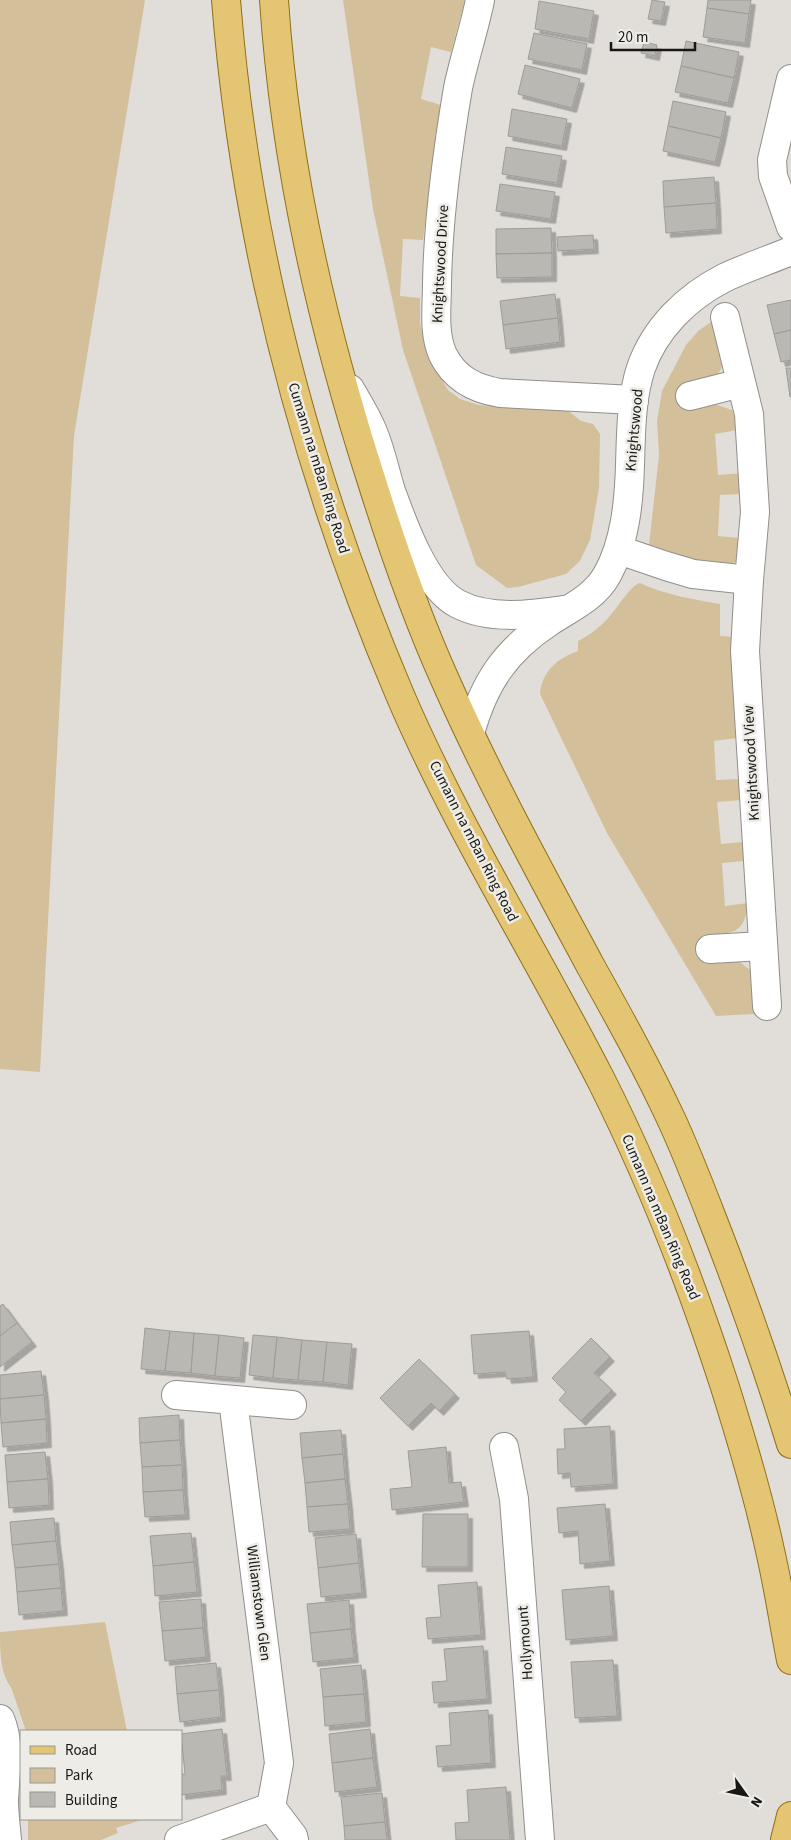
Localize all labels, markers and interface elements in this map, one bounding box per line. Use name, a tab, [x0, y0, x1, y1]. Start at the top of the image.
scale bar	[611, 20, 695, 52]
text: 20 m	[618, 27, 648, 48]
street label: Knightswood Drive	[427, 204, 454, 324]
street label: Cumann na mBan Ring Road	[282, 380, 355, 556]
street label: Knightswood	[620, 388, 649, 472]
street label: Knightswood View	[738, 705, 765, 821]
street label: Cumann na mBan Ring Road	[424, 757, 523, 925]
street label: Cumann na mBan Ring Road	[616, 1131, 705, 1303]
street label: Williamstown Glen	[241, 1544, 276, 1662]
street label: Hollymount	[512, 1605, 539, 1681]
legend	[20, 1730, 182, 1820]
text: Road	[65, 1740, 97, 1761]
text: Park	[65, 1765, 94, 1786]
north arrow	[721, 1770, 771, 1820]
text: Building	[65, 1790, 118, 1811]
text: N	[745, 1792, 767, 1811]

